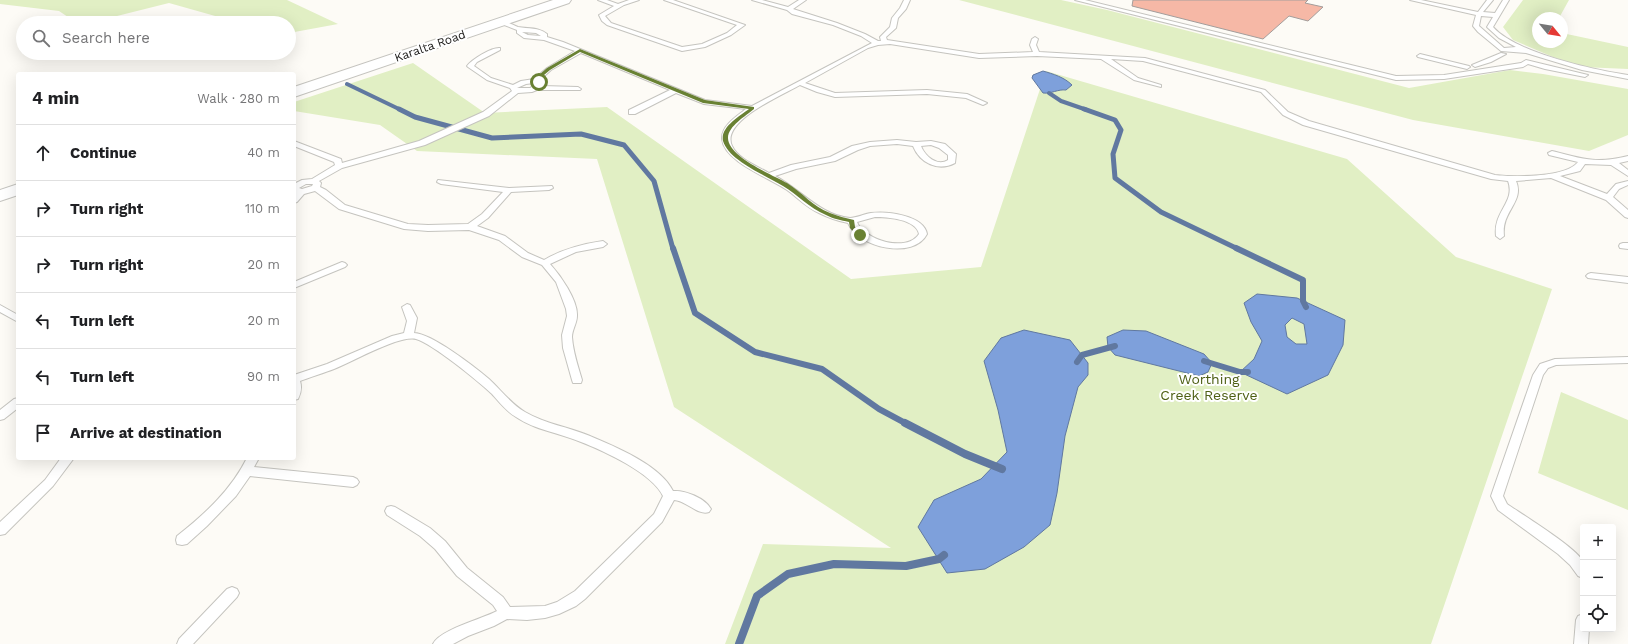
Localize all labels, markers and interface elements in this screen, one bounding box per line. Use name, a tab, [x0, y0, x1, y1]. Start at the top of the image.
north arrow	[1532, 12, 1568, 48]
search box	[16, 16, 296, 60]
icon: search	[30, 27, 52, 49]
street label: Karalta Road	[393, 27, 467, 65]
text: Search here	[62, 29, 150, 47]
route start	[530, 73, 548, 91]
text: 4 min	[32, 88, 79, 108]
text: Walk · 280 m	[197, 91, 280, 106]
icon: ahead	[32, 142, 54, 164]
text: Continue	[70, 144, 137, 162]
text: 40 m	[247, 145, 280, 160]
icon: right	[32, 198, 54, 220]
text: Turn right	[70, 200, 143, 218]
text: 110 m	[245, 201, 280, 216]
route end	[851, 226, 869, 244]
icon: right	[32, 254, 54, 276]
text: Turn right	[70, 256, 143, 274]
text: 20 m	[248, 257, 280, 272]
icon: left	[32, 310, 54, 332]
text: Turn left	[70, 312, 134, 330]
text: 20 m	[248, 313, 280, 328]
icon: left	[32, 366, 54, 388]
text: Turn left	[70, 368, 134, 386]
text: 90 m	[247, 369, 280, 384]
park label: Worthing Creek Reserve	[1160, 371, 1258, 403]
icon: arrive	[32, 422, 54, 444]
text: Arrive at destination	[70, 424, 222, 442]
map controls	[1580, 524, 1616, 632]
button: +	[1580, 524, 1616, 560]
button: −	[1580, 560, 1616, 596]
button: locate	[1580, 596, 1616, 632]

